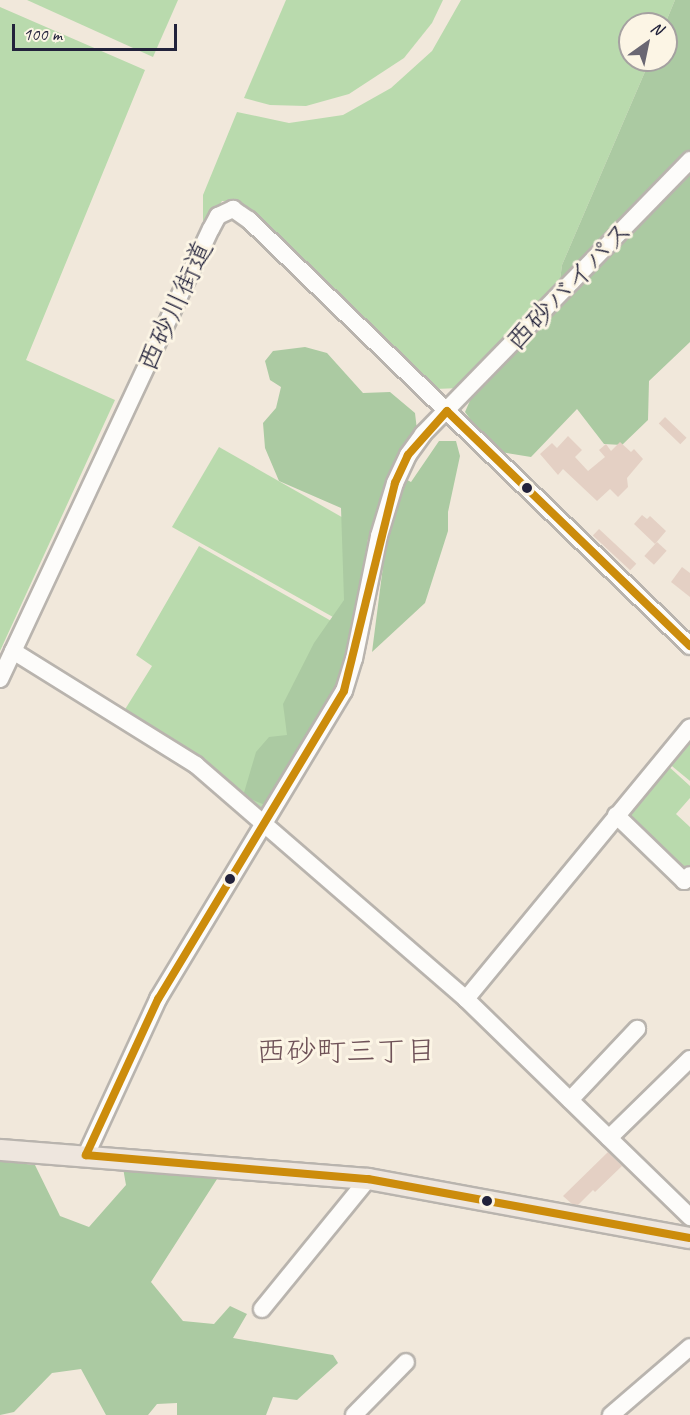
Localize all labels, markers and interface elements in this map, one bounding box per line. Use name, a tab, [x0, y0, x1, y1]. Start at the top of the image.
scale bar	[15, 12, 180, 50]
north arrow	[618, 12, 678, 72]
text: N	[647, 17, 666, 40]
text: 100 m	[23, 23, 62, 45]
street label: 西砂バイパス	[499, 214, 639, 358]
street label: 西砂川街道	[130, 235, 220, 377]
unlabelled marker	[521, 482, 533, 494]
unlabelled marker	[224, 873, 236, 885]
district label: 西砂町三丁目	[256, 1033, 436, 1069]
unlabelled marker	[481, 1195, 493, 1207]

